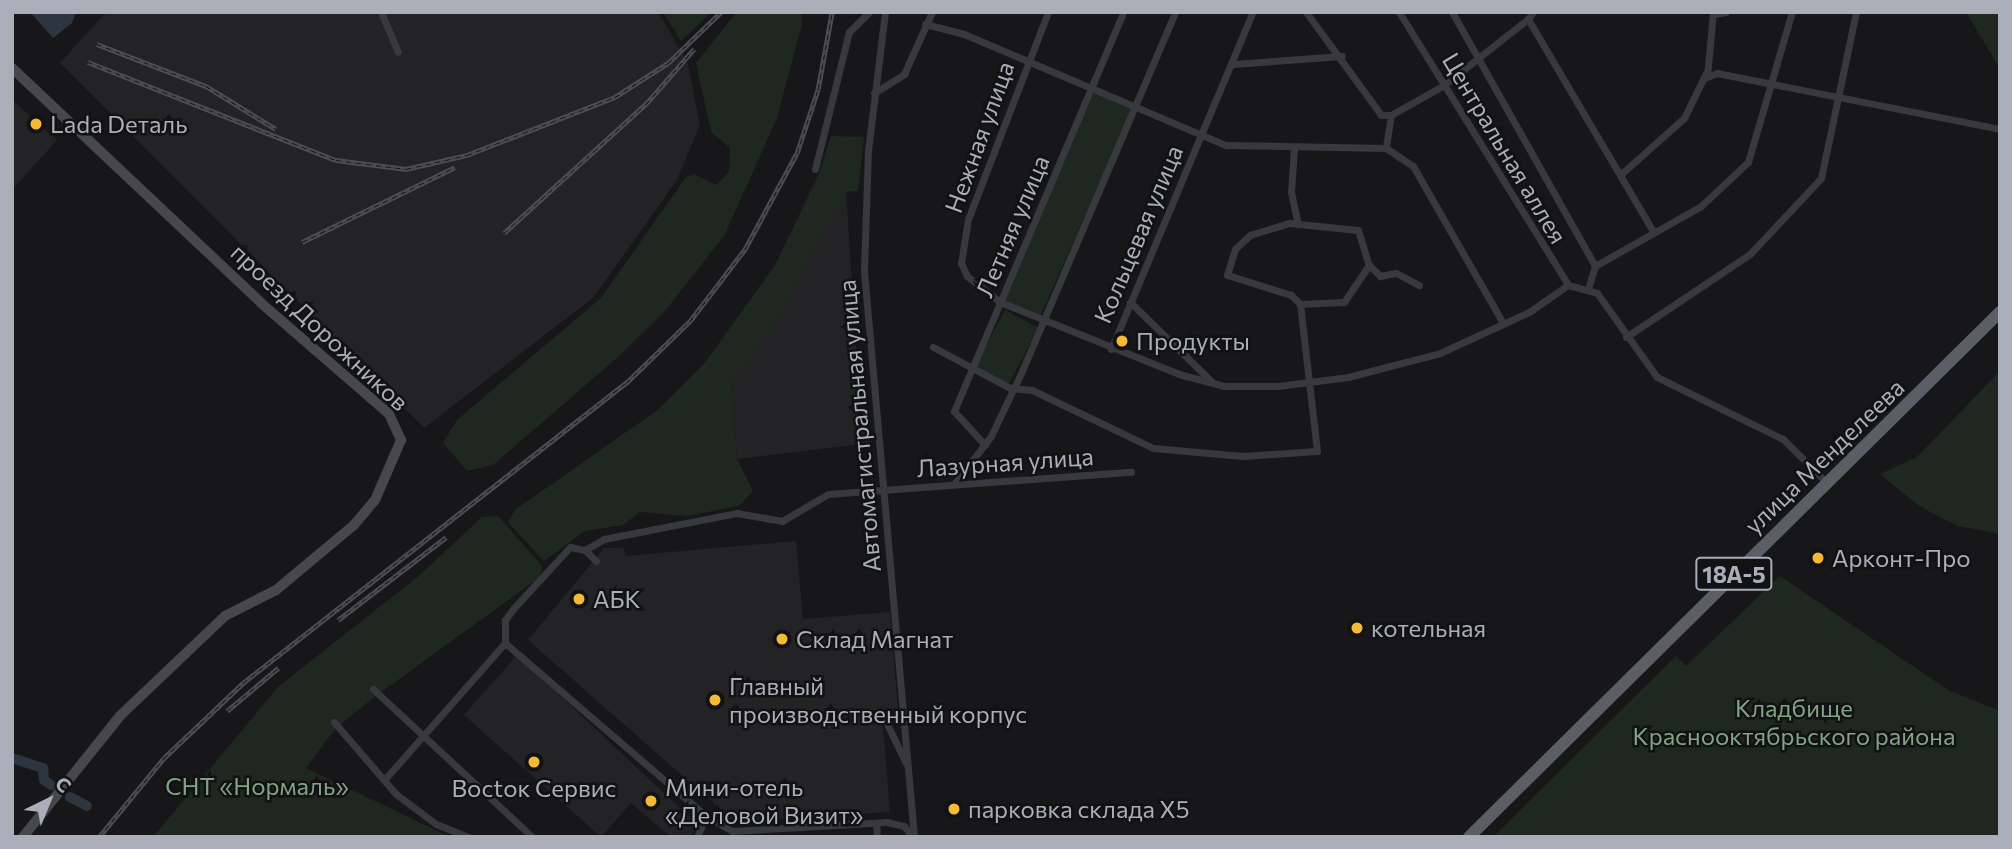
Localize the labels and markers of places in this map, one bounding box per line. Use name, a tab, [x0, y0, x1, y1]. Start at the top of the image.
place label: Lada Dеталь	[50, 110, 188, 138]
marker: Lada Dеталь	[28, 116, 44, 132]
place label: Продукты	[1136, 327, 1250, 355]
marker: Продукты	[1114, 333, 1130, 349]
place label: Арконт-Про	[1832, 544, 1971, 572]
marker: Арконт-Про	[1810, 550, 1826, 566]
place label: АБК	[593, 585, 641, 613]
marker: АБК	[571, 591, 587, 607]
place label: котельная	[1371, 614, 1486, 642]
marker: котельная	[1349, 620, 1365, 636]
place label: Склад Магнат	[796, 625, 953, 653]
marker: Склад Магнат	[774, 631, 790, 647]
place label: Главный производственный корпус	[729, 672, 1027, 728]
marker: Главный производственный корпус	[707, 692, 723, 708]
marker: Восtок Сервис	[526, 754, 542, 770]
place label: Мини-отель «Деловой Визит»	[665, 773, 863, 829]
place label: Восtок Сервис	[452, 774, 616, 802]
marker: Мини-отель «Деловой Визит»	[643, 793, 659, 809]
place label: парковка склада X5	[968, 795, 1190, 823]
marker: парковка склада X5	[946, 801, 962, 817]

